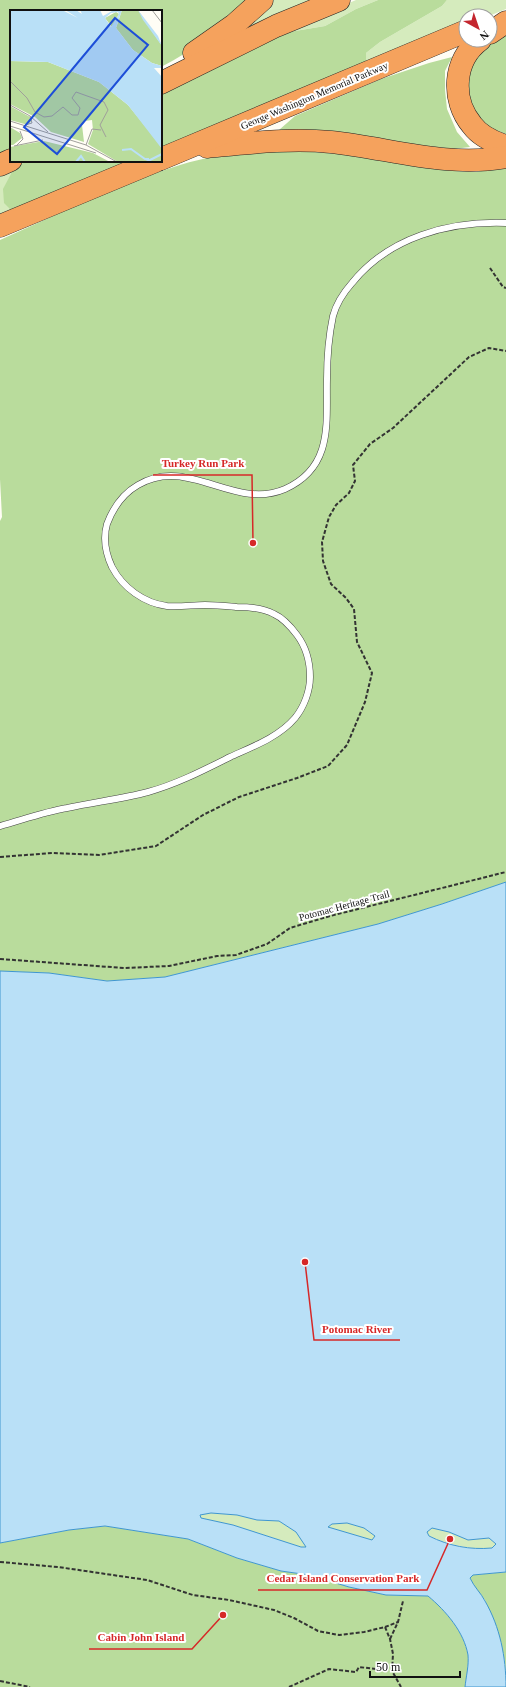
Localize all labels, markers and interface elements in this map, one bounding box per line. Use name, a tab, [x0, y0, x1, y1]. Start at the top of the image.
north arrow	[458, 8, 498, 48]
inset map	[10, 10, 162, 162]
text: N	[477, 29, 491, 43]
street label: George Washington Memorial Parkway	[239, 59, 389, 131]
callout: Turkey Run Park	[153, 452, 252, 475]
text: Turkey Run Park	[162, 457, 245, 469]
street label: Potomac Heritage Trail	[298, 888, 391, 923]
callout: Potomac River	[314, 1317, 400, 1340]
text: Potomac River	[322, 1323, 392, 1335]
callout: Cedar Island Conservation Park	[258, 1567, 427, 1590]
text: Cedar Island Conservation Park	[267, 1572, 420, 1584]
callout: Cabin John Island	[89, 1626, 192, 1649]
text: Cabin John Island	[98, 1631, 184, 1643]
scale bar	[370, 1653, 460, 1679]
text: 50 m	[376, 1660, 401, 1674]

